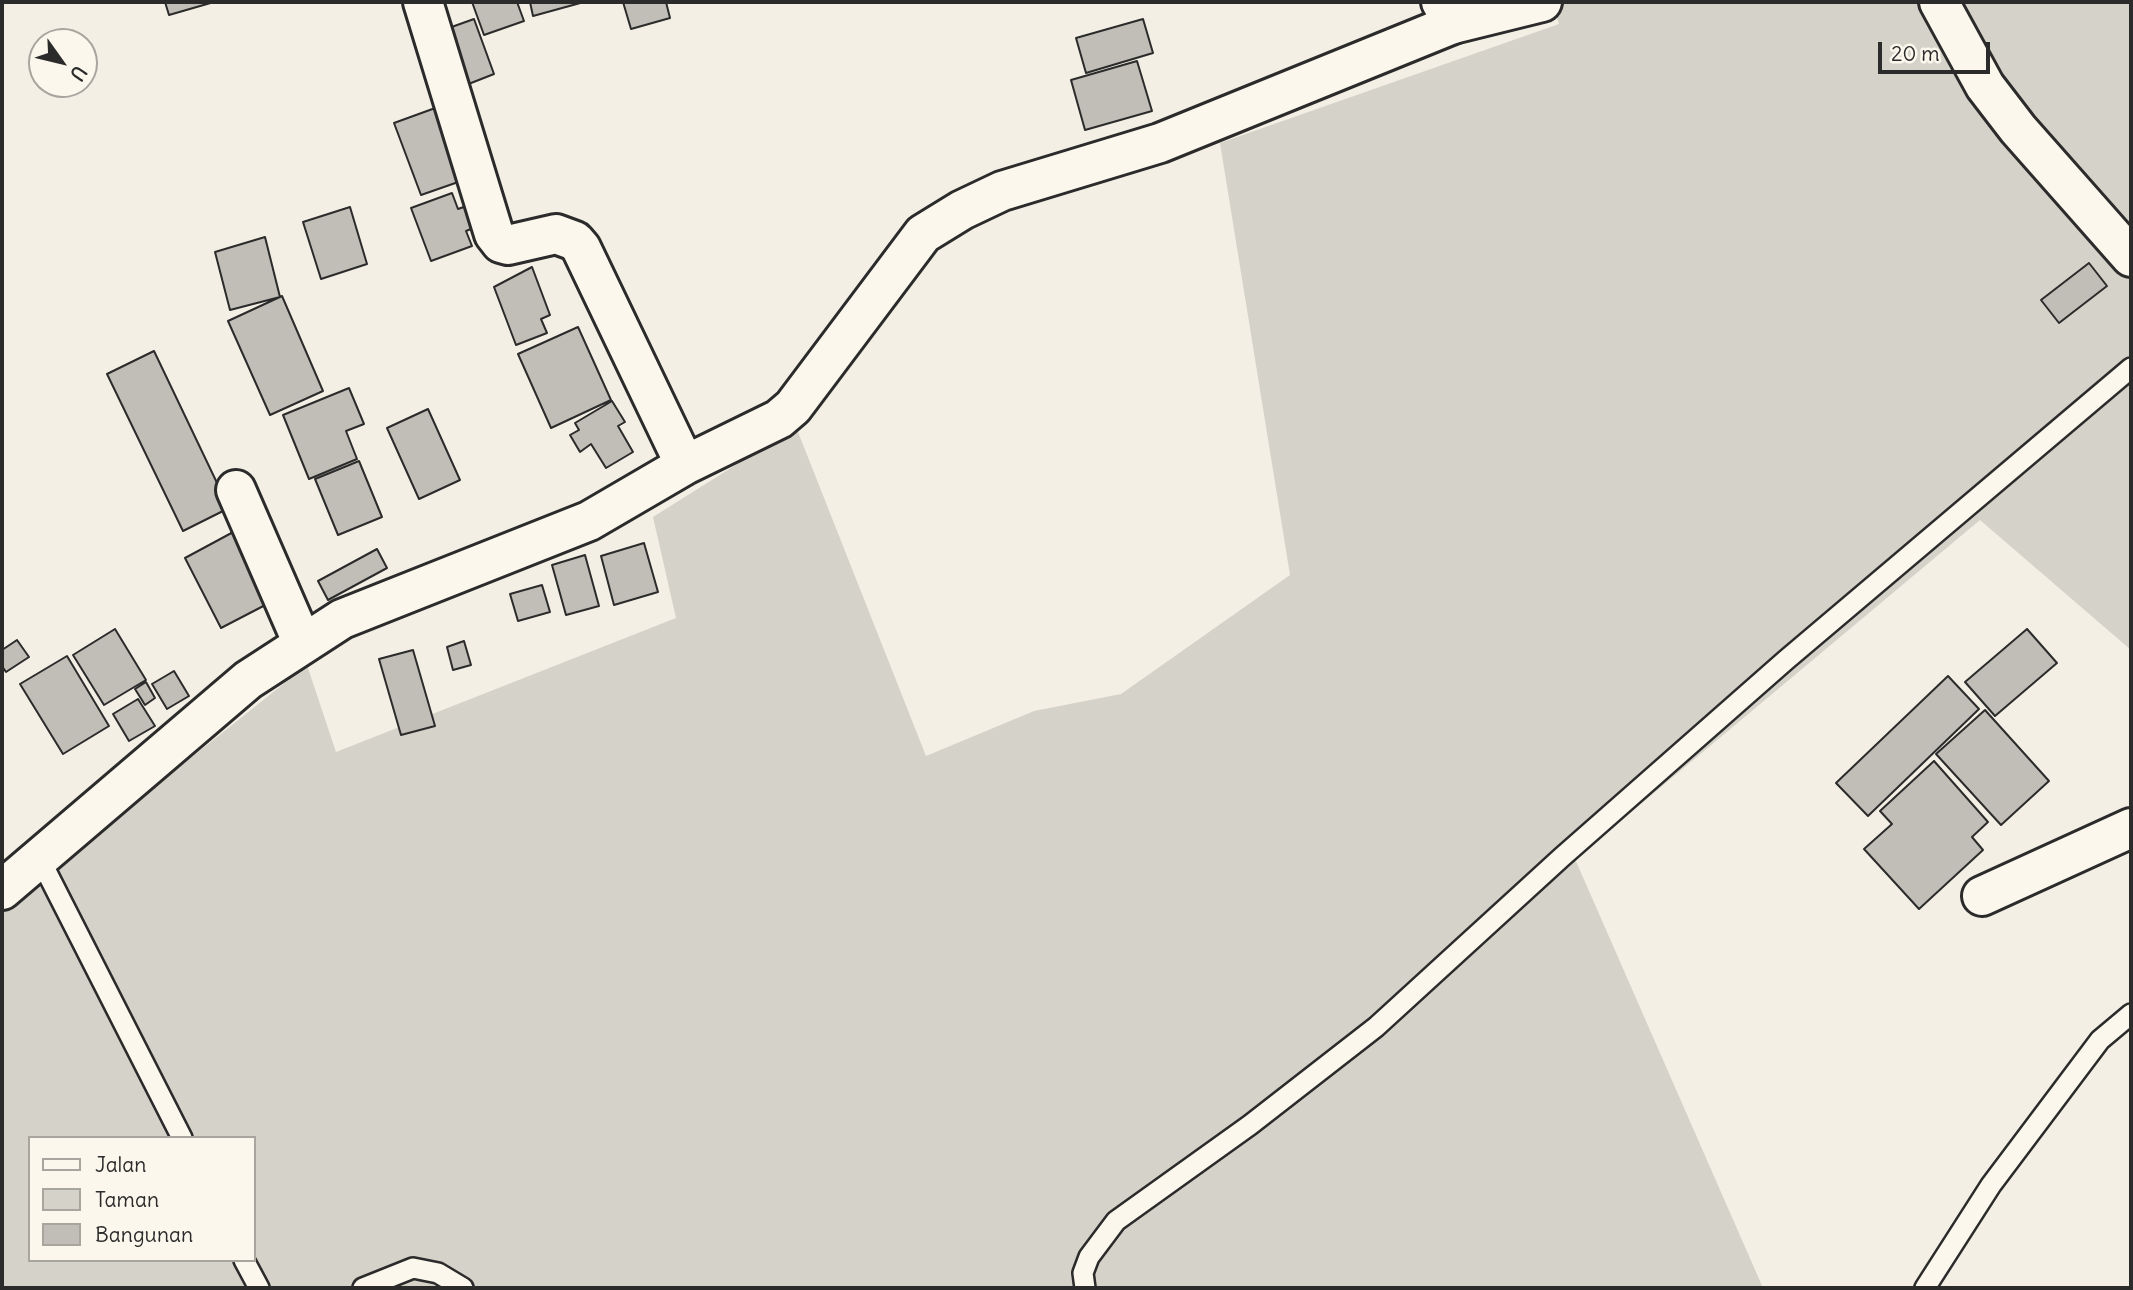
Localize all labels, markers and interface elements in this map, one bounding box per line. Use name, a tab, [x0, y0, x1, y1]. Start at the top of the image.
north arrow	[28, 28, 98, 98]
scale bar	[1881, 28, 1993, 72]
text: 20 m	[1891, 40, 1940, 67]
text: U	[65, 62, 92, 86]
legend	[28, 1136, 256, 1262]
text: Jalan	[95, 1151, 146, 1178]
text: Taman	[95, 1186, 159, 1213]
text: Bangunan	[95, 1221, 193, 1248]

